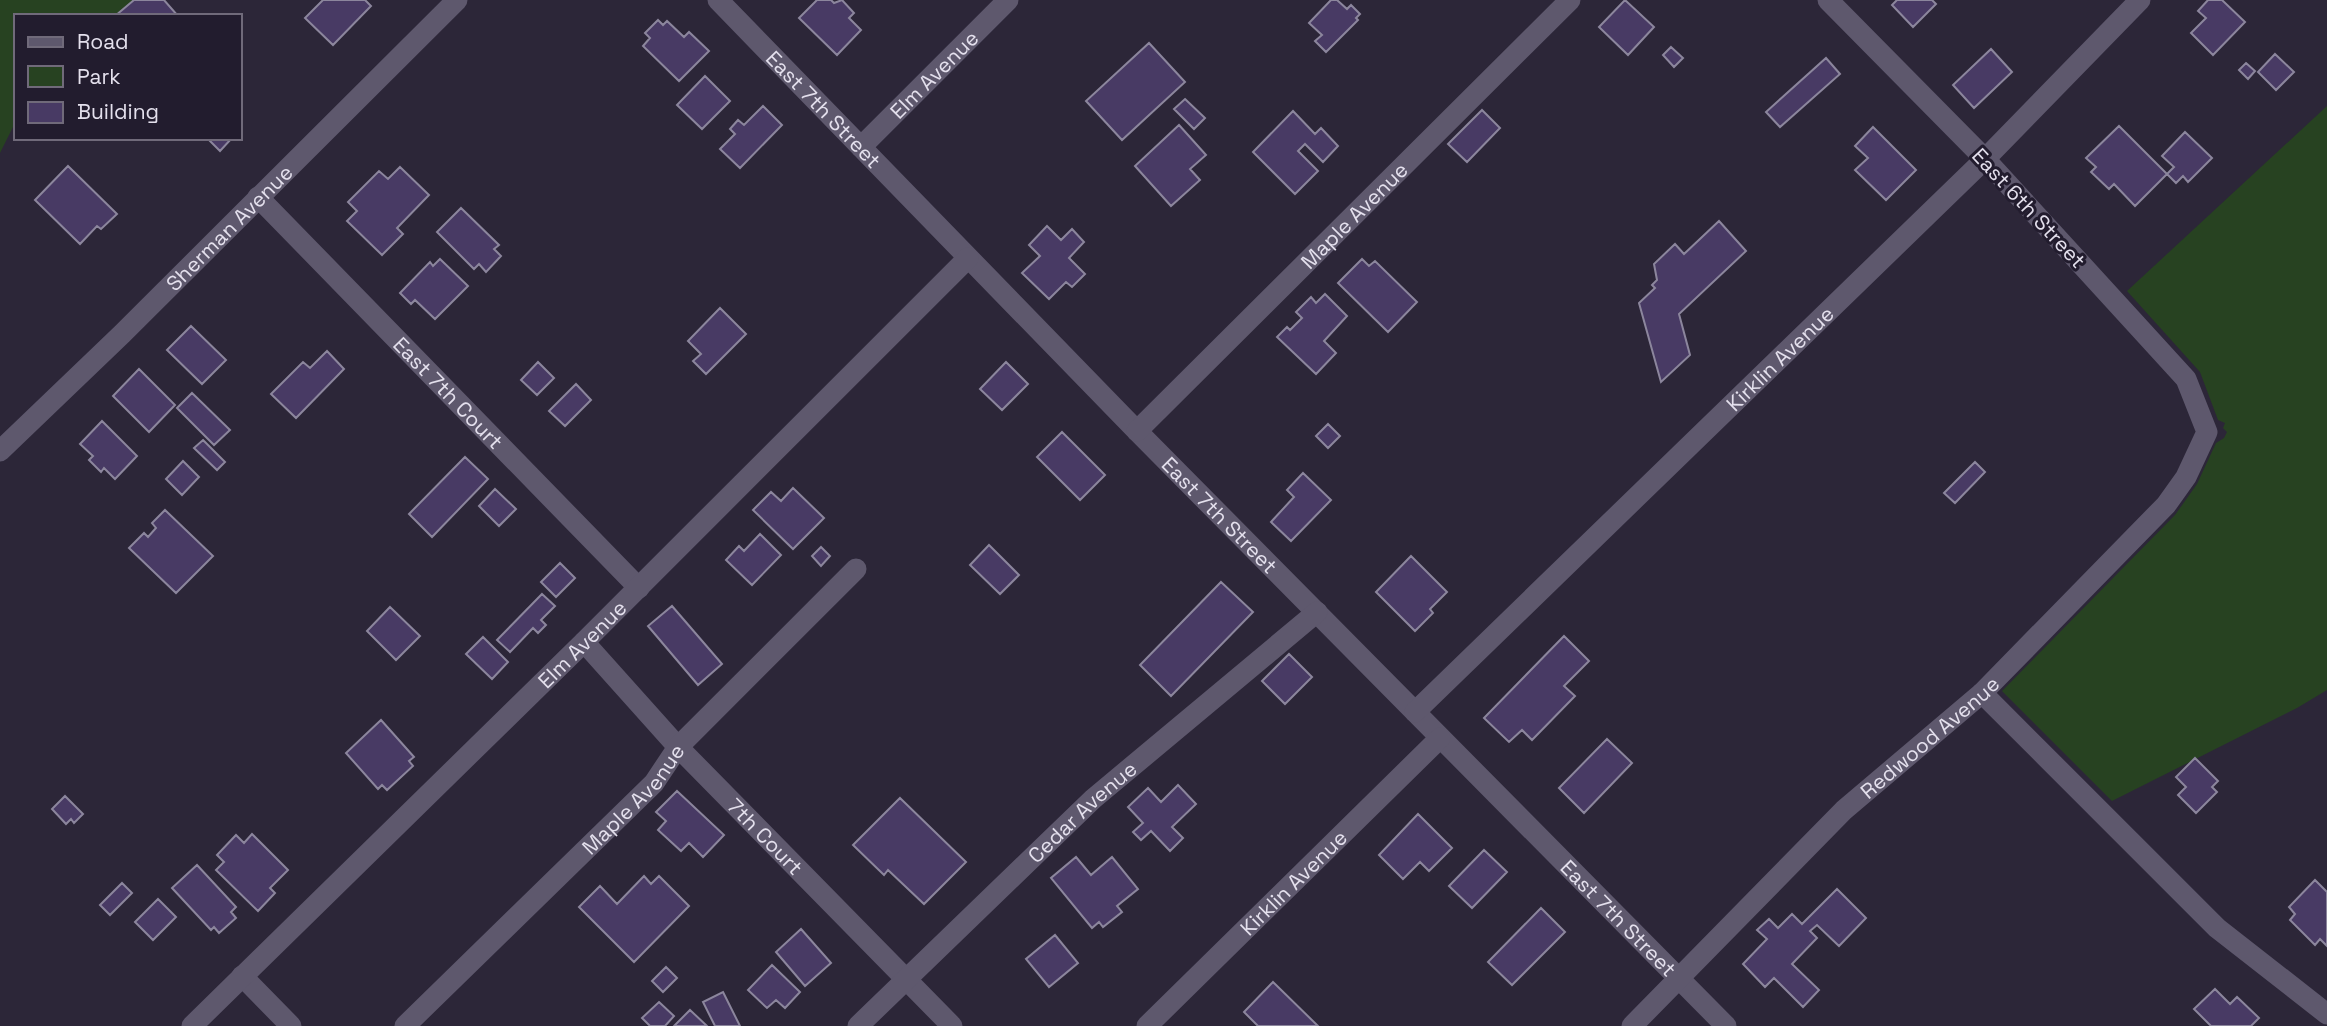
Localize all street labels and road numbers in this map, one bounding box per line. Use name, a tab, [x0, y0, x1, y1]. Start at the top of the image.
street label: Elm Avenue	[884, 24, 984, 124]
street label: East 7th Street	[761, 44, 887, 174]
street label: East 6th Street	[1966, 142, 2092, 274]
street label: Maple Avenue	[1294, 156, 1413, 274]
street label: Sherman Avenue	[160, 158, 298, 296]
street label: Kirklin Avenue	[1720, 300, 1839, 417]
street label: East 7th Court	[388, 331, 509, 454]
street label: East 7th Street	[1156, 451, 1284, 579]
street label: Elm Avenue	[532, 594, 632, 694]
street label: Redwood Avenue	[1854, 670, 2005, 804]
street label: Maple Avenue	[576, 739, 690, 860]
street label: Cedar Avenue	[1022, 755, 1142, 869]
street label: 7th Court	[722, 792, 809, 880]
street label: Kirklin Avenue	[1234, 824, 1352, 941]
street label: East 7th Street	[1555, 854, 1683, 982]

